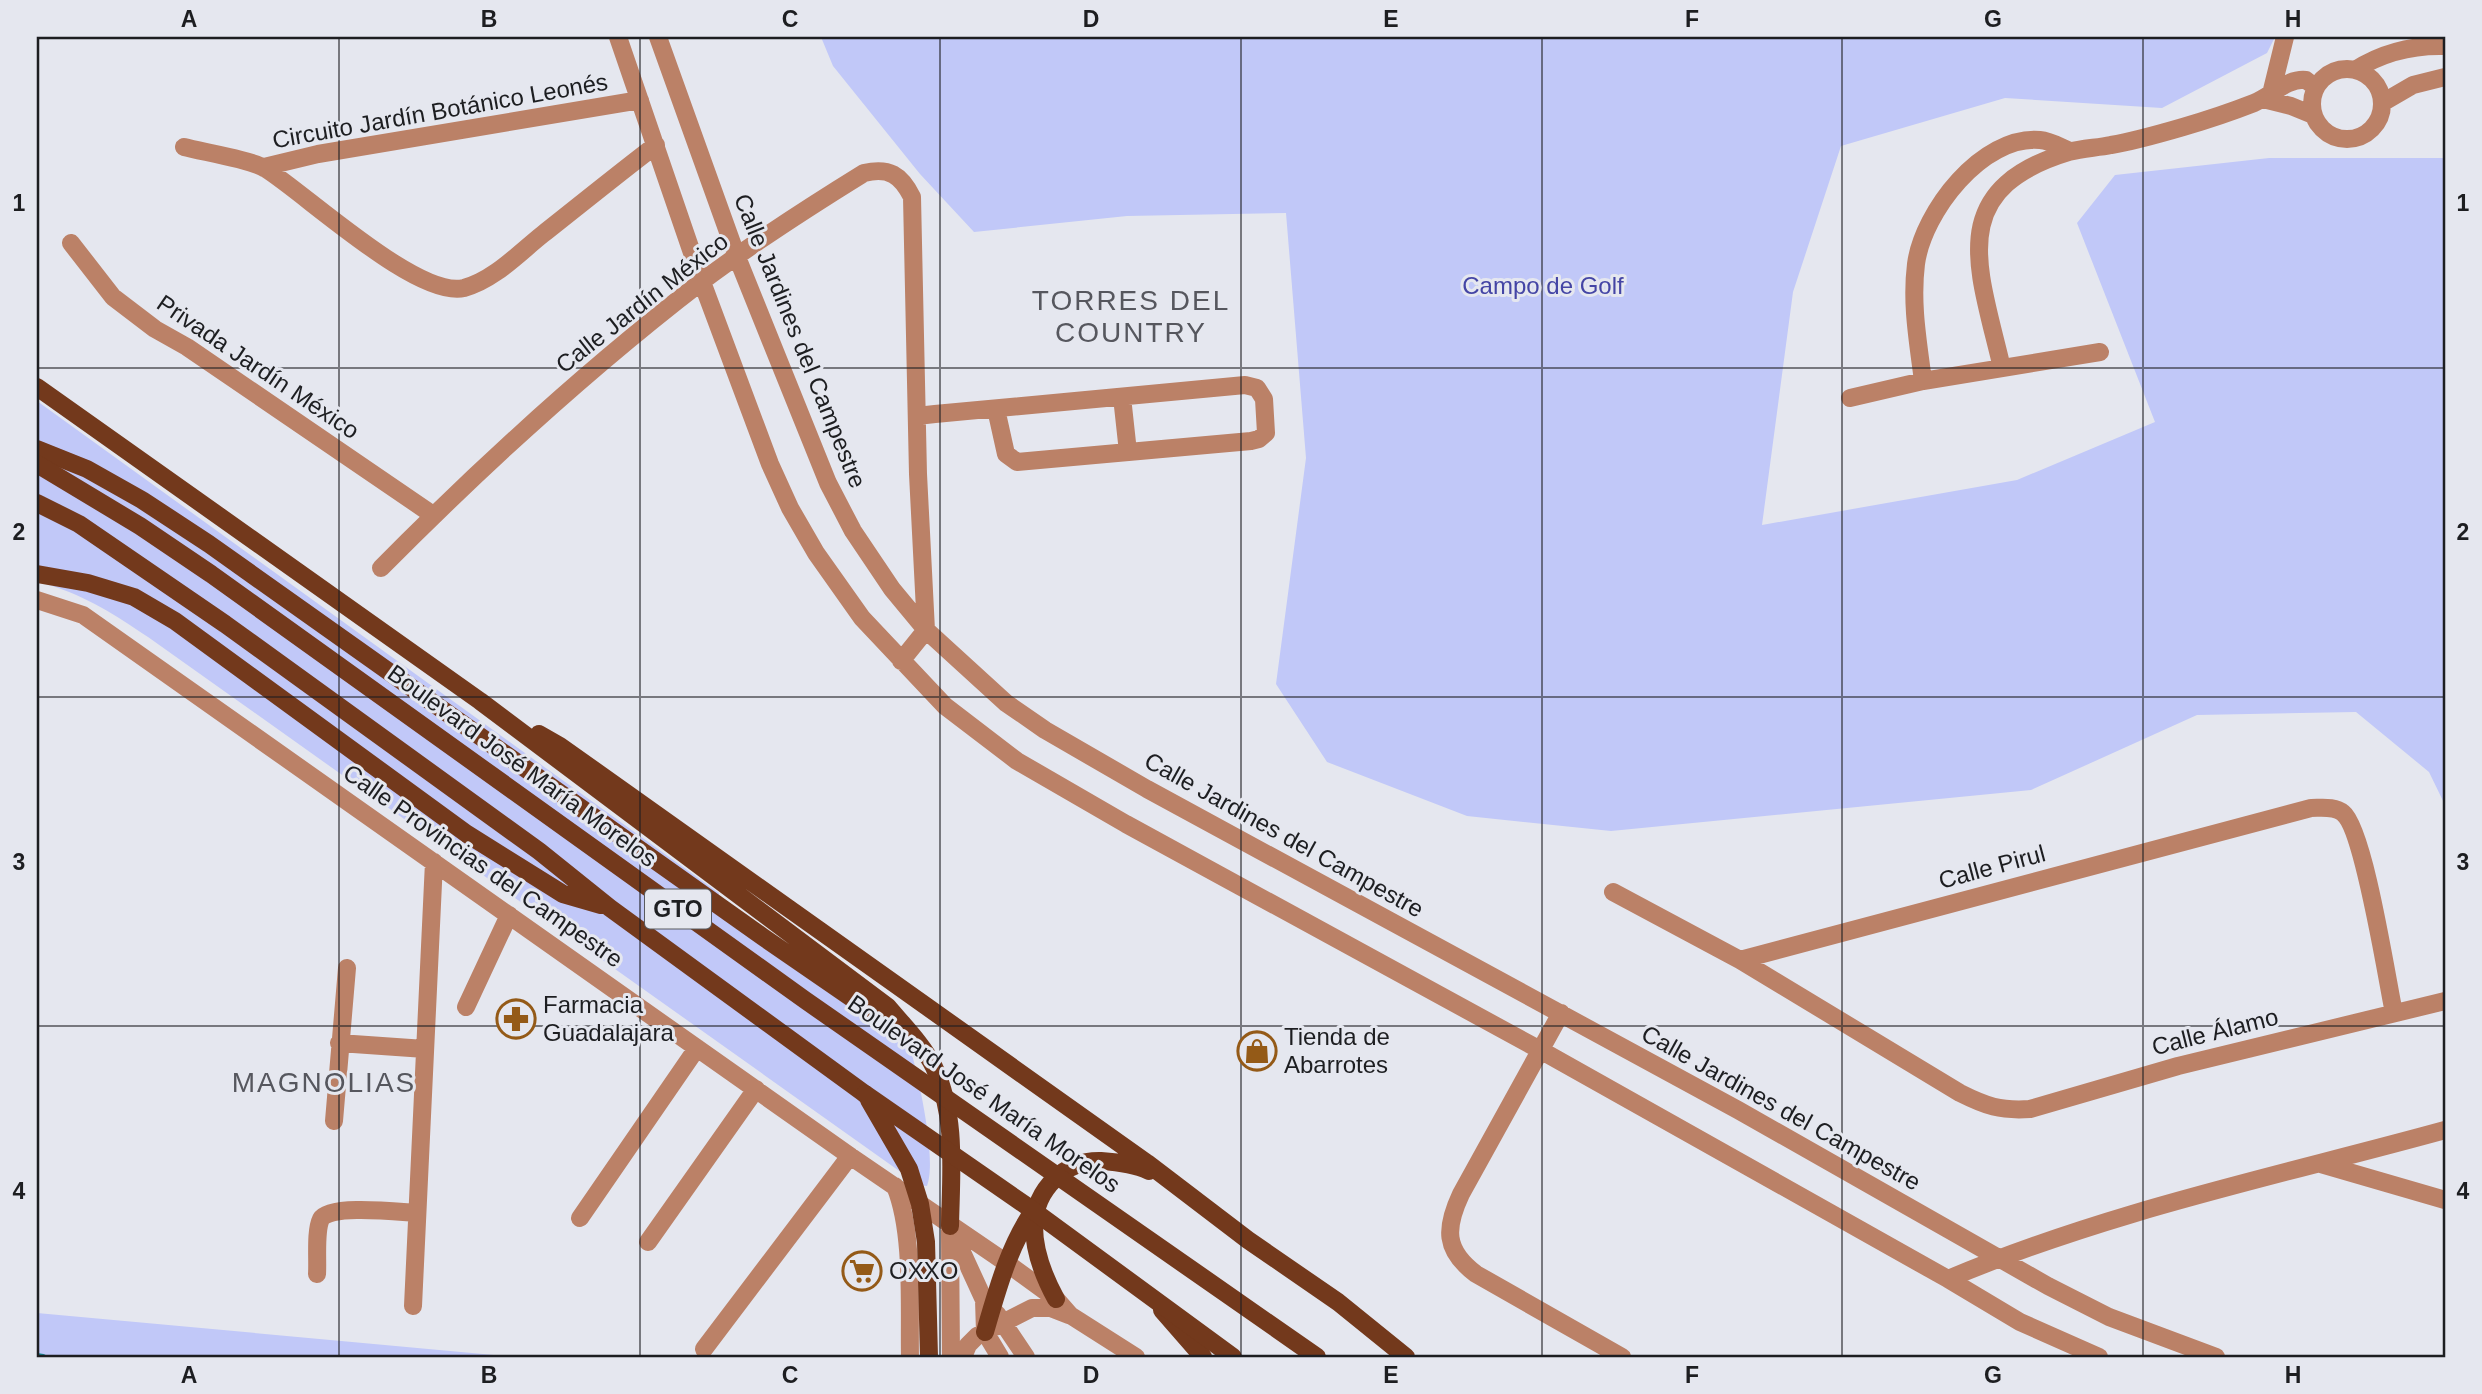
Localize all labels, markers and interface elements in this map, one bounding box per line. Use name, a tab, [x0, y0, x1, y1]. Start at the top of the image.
text: A	[181, 6, 197, 32]
text: B	[481, 6, 497, 32]
text: C	[782, 6, 798, 32]
text: D	[1083, 6, 1099, 32]
text: E	[1383, 6, 1399, 32]
text: F	[1685, 6, 1699, 32]
text: G	[1984, 6, 2002, 32]
text: H	[2285, 6, 2301, 32]
street label: Circuito Jardín Botánico Leonés	[270, 68, 610, 153]
text: 1	[13, 190, 26, 216]
street label: Calle Jardines del Campestre	[729, 190, 872, 492]
text: 1	[2457, 190, 2470, 216]
street label: Calle Jardín México	[550, 227, 733, 378]
park label: Campo de Golf	[1462, 272, 1624, 299]
district label: TORRES DEL COUNTRY	[1032, 285, 1230, 348]
street label: Privada Jardín México	[152, 289, 364, 444]
text: 2	[13, 519, 25, 545]
text: 2	[2457, 519, 2469, 545]
street label: Boulevard José María Morelos	[383, 659, 662, 872]
street label: Calle Jardines del Campestre	[1140, 746, 1428, 923]
street label: Calle Provincias del Campestre	[338, 759, 628, 973]
street label: Calle Pirul	[1936, 839, 2048, 894]
text: 3	[13, 849, 25, 875]
text: 3	[2457, 849, 2469, 875]
road number: GTO	[645, 890, 711, 928]
street label: Boulevard José María Morelos	[843, 989, 1125, 1198]
place label: Farmacia Guadalajara	[543, 991, 674, 1046]
pharmacy icon: Farmacia Guadalajara	[495, 998, 537, 1040]
street label: Calle Álamo	[2149, 1003, 2281, 1060]
street label: Calle Jardines del Campestre	[1637, 1019, 1925, 1196]
place label: Tienda de Abarrotes	[1284, 1023, 1390, 1078]
shop icon: Tienda de Abarrotes	[1236, 1030, 1278, 1072]
district label: MAGNOLIAS	[232, 1067, 416, 1098]
text: 4	[13, 1178, 26, 1204]
text: 4	[2457, 1178, 2470, 1204]
supermarket icon: OXXO	[841, 1250, 883, 1292]
place label: OXXO	[889, 1257, 958, 1284]
text: A	[181, 1362, 197, 1388]
text: B	[481, 1362, 497, 1388]
text: C	[782, 1362, 798, 1388]
text: D	[1083, 1362, 1099, 1388]
text: E	[1383, 1362, 1399, 1388]
text: F	[1685, 1362, 1699, 1388]
text: G	[1984, 1362, 2002, 1388]
text: H	[2285, 1362, 2301, 1388]

